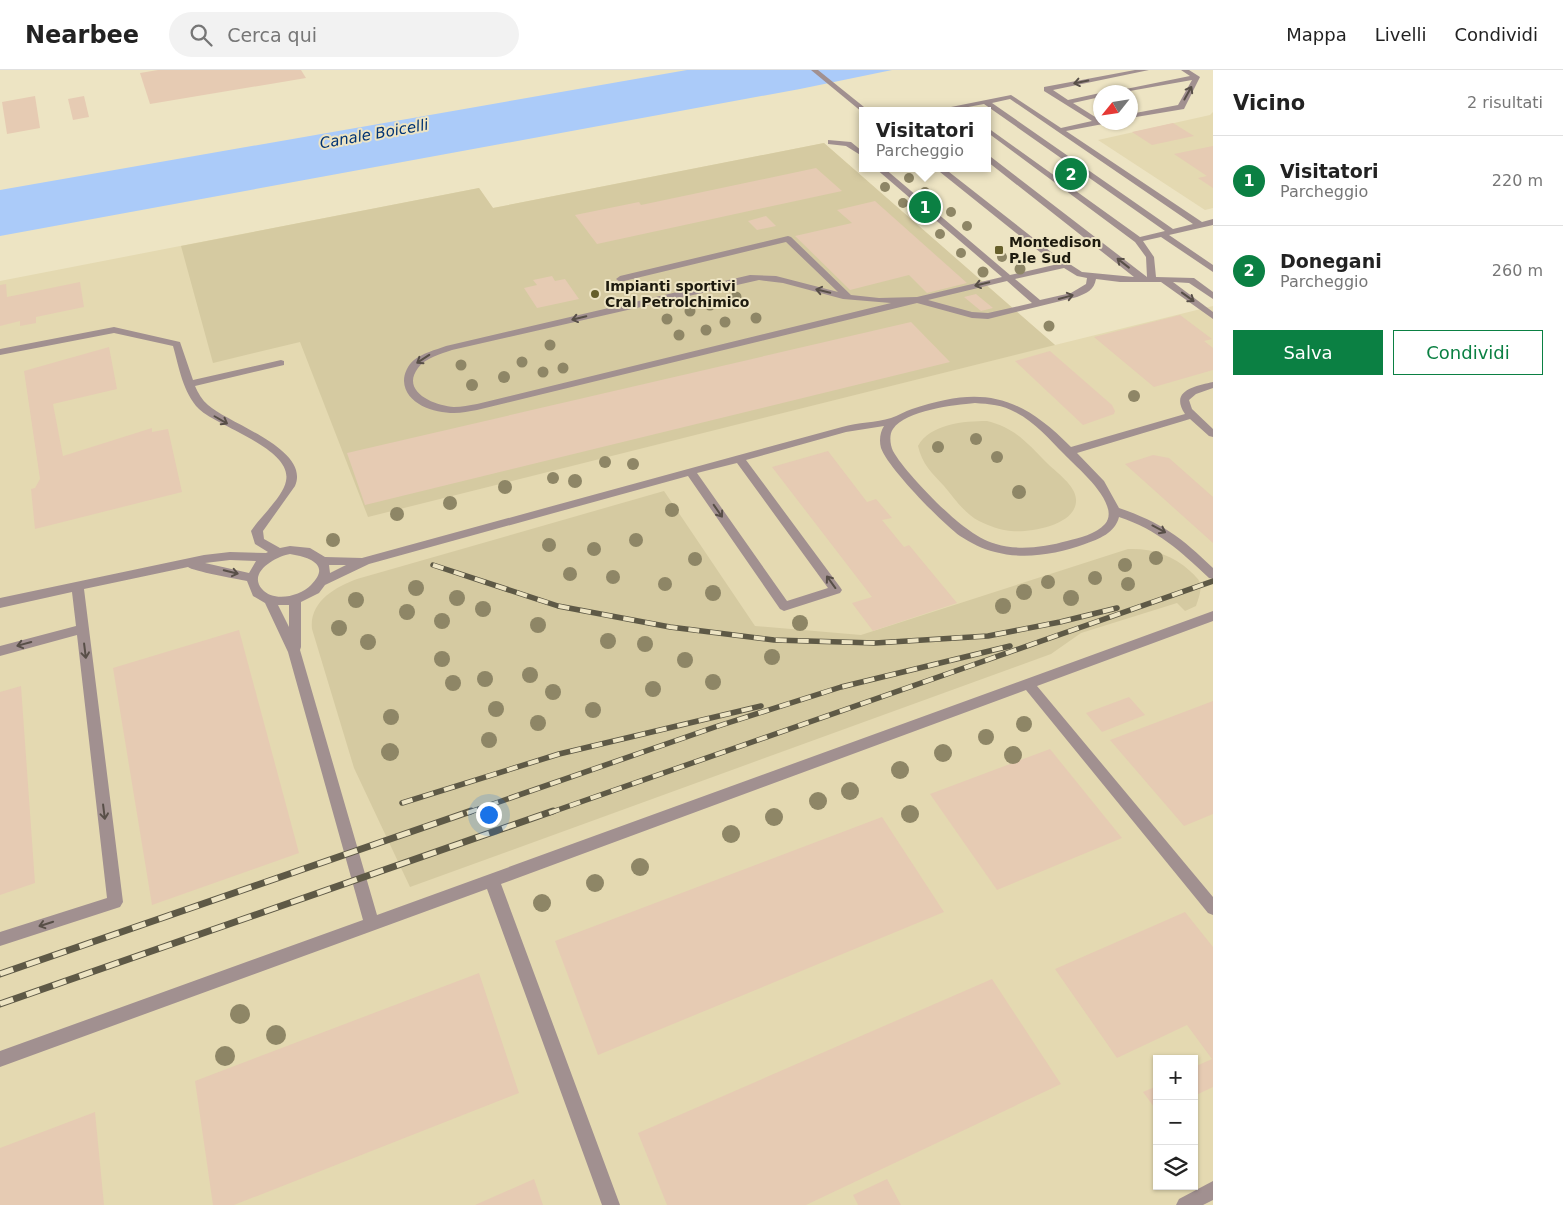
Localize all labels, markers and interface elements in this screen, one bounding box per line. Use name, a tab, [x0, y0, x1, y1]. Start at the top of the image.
search box	[169, 12, 519, 57]
text: Nearbee	[25, 21, 139, 49]
icon: search	[187, 21, 215, 49]
text: Cerca qui	[227, 24, 317, 46]
text: Mappa	[1286, 24, 1347, 45]
text: Livelli	[1375, 24, 1427, 45]
text: Condividi	[1455, 24, 1538, 45]
one-way arrow	[1074, 78, 1090, 88]
north arrow	[1093, 85, 1138, 130]
one-way arrow	[1183, 86, 1193, 101]
text: Vicino	[1233, 91, 1305, 115]
text: 2 risultati	[1467, 93, 1543, 112]
popup	[859, 107, 991, 172]
water label: Canale Boicelli	[318, 115, 431, 152]
text: Visitatori	[876, 119, 974, 141]
text: Parcheggio	[876, 141, 964, 160]
pin: 2	[1055, 155, 1087, 193]
text: Visitatori	[1280, 160, 1379, 182]
text: 1	[1243, 171, 1255, 190]
text: 220 m	[1492, 171, 1543, 190]
text: Parcheggio	[1280, 182, 1368, 201]
pin: 1	[909, 188, 941, 226]
place label: Montedison P.le Sud	[1009, 234, 1101, 266]
marker: Montedison P.le Sud	[993, 244, 1005, 256]
text: Donegani	[1280, 250, 1382, 272]
one-way arrow	[1117, 258, 1130, 269]
text: 2	[1243, 261, 1255, 280]
text: 260 m	[1492, 261, 1543, 280]
text: Parcheggio	[1280, 272, 1368, 291]
place label: Impianti sportivi Cral Petrolchimico	[605, 278, 750, 310]
one-way arrow	[975, 280, 991, 289]
one-way arrow	[815, 286, 831, 295]
marker: Impianti sportivi Cral Petrolchimico	[589, 288, 601, 300]
one-way arrow	[1058, 292, 1074, 301]
one-way arrow	[1181, 292, 1195, 302]
one-way arrow	[572, 313, 588, 323]
button: Salva	[1233, 330, 1383, 375]
button: Condividi	[1393, 330, 1543, 375]
one-way arrow	[416, 355, 430, 365]
one-way arrow	[213, 415, 227, 425]
one-way arrow	[713, 504, 723, 518]
one-way arrow	[1151, 525, 1166, 534]
one-way arrow	[222, 568, 238, 577]
one-way arrow	[825, 576, 836, 589]
one-way arrow	[17, 640, 33, 650]
one-way arrow	[80, 642, 90, 658]
your location	[476, 802, 502, 828]
one-way arrow	[99, 804, 109, 820]
one-way arrow	[39, 920, 55, 930]
map controls	[1153, 1055, 1198, 1190]
button: +	[1153, 1055, 1198, 1100]
button: −	[1153, 1100, 1198, 1145]
button: layers	[1153, 1145, 1198, 1190]

